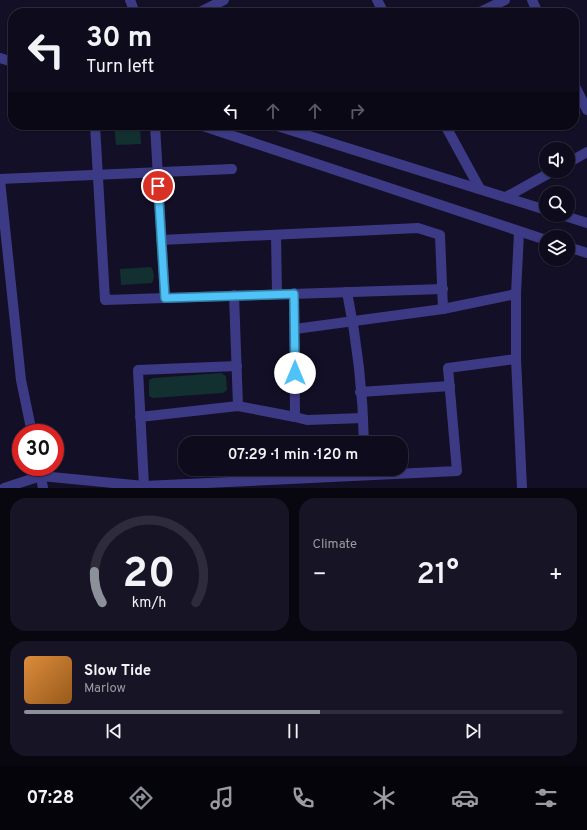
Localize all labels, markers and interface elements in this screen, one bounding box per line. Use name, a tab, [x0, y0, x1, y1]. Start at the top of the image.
text: 30 m	[86, 21, 152, 57]
icon: left	[20, 24, 72, 76]
text: Turn left	[86, 56, 154, 79]
icon: left	[220, 100, 242, 122]
icon: ahead	[262, 100, 284, 122]
icon: ahead	[304, 100, 326, 122]
icon: right	[346, 100, 368, 122]
map controls	[539, 142, 575, 266]
button: sound	[539, 142, 575, 178]
pin	[141, 169, 175, 203]
icon: arrive	[147, 175, 169, 197]
button: search	[539, 186, 575, 222]
button: layers	[539, 230, 575, 266]
position arrow	[274, 352, 316, 394]
speed limit sign: 30	[12, 424, 64, 476]
text: 07:29 · 1 min · 120 m	[228, 446, 358, 465]
text: Climate	[313, 537, 357, 553]
text: 20	[123, 548, 176, 601]
text: 21°	[417, 557, 459, 594]
text: −	[313, 562, 327, 589]
text: +	[549, 562, 563, 589]
text: km/h	[132, 593, 167, 611]
text: Slow Tide	[84, 662, 151, 681]
text: Marlow	[84, 681, 126, 697]
icon: previous	[103, 720, 125, 742]
icon: pause	[282, 720, 304, 742]
icon: next	[462, 720, 484, 742]
icon: directions	[127, 784, 155, 812]
icon: music	[208, 784, 236, 812]
icon: phone	[289, 784, 317, 812]
icon: climate	[370, 784, 398, 812]
icon: car	[451, 784, 479, 812]
icon: filters	[532, 784, 560, 812]
text: 07:28	[27, 787, 74, 810]

